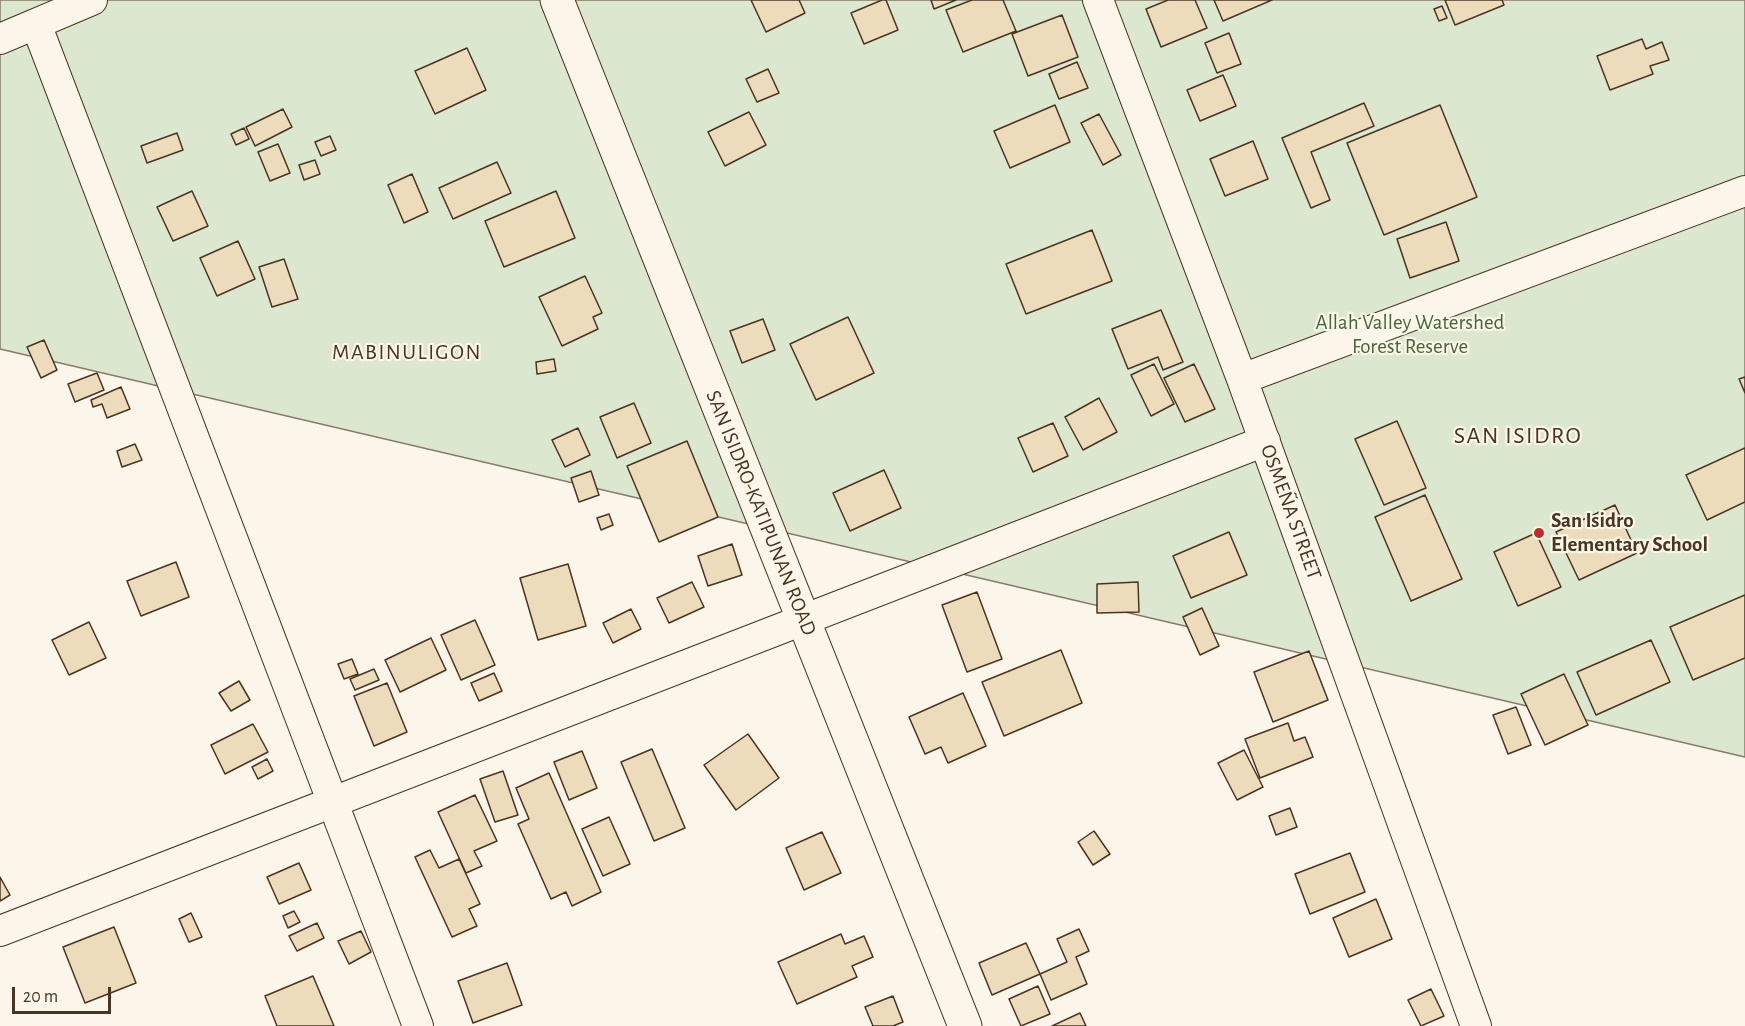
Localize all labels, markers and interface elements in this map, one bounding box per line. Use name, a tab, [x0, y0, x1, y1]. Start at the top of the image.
park label: Allah Valley Watershed Forest Reserve	[1316, 310, 1504, 360]
district label: MABINULIGON	[332, 339, 482, 365]
street label: SAN ISIDRO-KATIPUNAN ROAD	[700, 387, 822, 639]
district label: SAN ISIDRO	[1454, 422, 1582, 450]
street label: OSMEÑA STREET	[1255, 441, 1327, 583]
place label: San Isidro Elementary School	[1551, 508, 1708, 558]
marker: San Isidro Elementary School	[1532, 526, 1546, 540]
scale bar	[15, 975, 114, 1013]
text: 20 m	[23, 988, 58, 1006]

